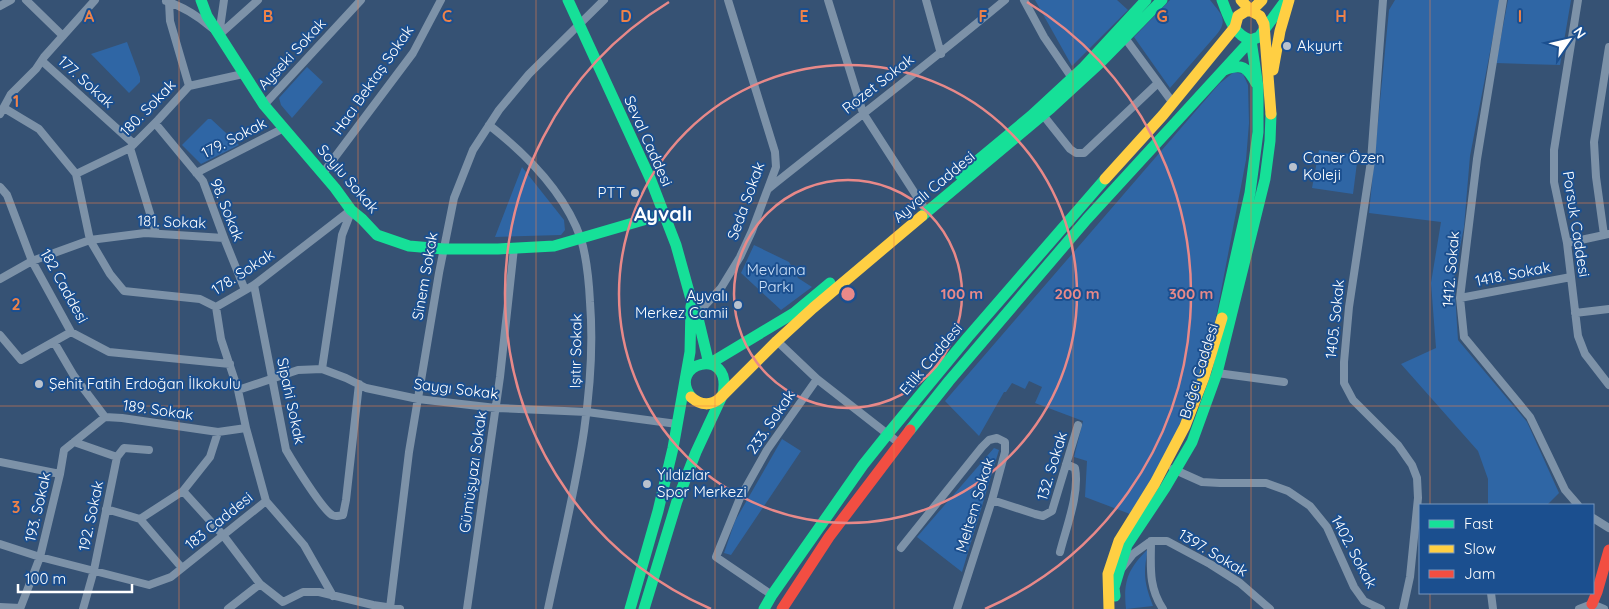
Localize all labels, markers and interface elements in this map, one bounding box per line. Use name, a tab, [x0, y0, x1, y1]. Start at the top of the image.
text: A	[84, 6, 95, 26]
text: B	[263, 6, 273, 26]
text: C	[442, 6, 452, 26]
text: D	[620, 6, 632, 26]
text: E	[799, 6, 809, 26]
text: F	[979, 6, 988, 26]
text: G	[1156, 6, 1168, 26]
text: H	[1335, 6, 1347, 26]
text: I	[1518, 6, 1522, 26]
street label: Ayseki Sokak	[254, 14, 330, 93]
north arrow	[1544, 15, 1594, 65]
street label: Hacı Bektaş Sokak	[328, 21, 417, 138]
text: N	[1569, 23, 1590, 42]
place label: Akyurt	[1297, 36, 1343, 55]
marker: Akyurt	[1281, 40, 1293, 52]
street label: Rozet Sokak	[838, 50, 917, 118]
street label: 177. Sokak	[54, 51, 118, 112]
street label: 180. Sokak	[116, 75, 179, 140]
text: 1	[13, 91, 19, 111]
street label: Seval Caddesi	[620, 93, 677, 189]
street label: 179. Sokak	[198, 113, 269, 162]
street label: Soylu Sokak	[313, 141, 383, 217]
street label: Ayvalı Caddesi	[889, 147, 979, 226]
place label: Caner Özen Koleji	[1303, 148, 1385, 184]
street label: Seda Sokak	[723, 159, 768, 242]
marker: Caner Özen Koleji	[1287, 161, 1299, 173]
street label: Porsuk Caddesi	[1559, 170, 1594, 278]
street label: 98. Sokak	[206, 176, 249, 244]
place label: PTT	[597, 183, 625, 202]
marker: PTT	[629, 187, 641, 199]
district label: Ayvalı	[634, 201, 692, 226]
street label: 181. Sokak	[137, 211, 207, 232]
street label: Sinem Sokak	[407, 230, 442, 321]
street label: 1412. Sokak	[1438, 230, 1463, 308]
street label: 178. Sokak	[208, 244, 278, 299]
street label: 182 Caddesi	[36, 245, 93, 326]
street label: 1418. Sokak	[1474, 257, 1552, 290]
park label: Mevlana Parkı	[746, 260, 806, 296]
street label: 1405. Sokak	[1321, 279, 1348, 359]
text: 100 m	[941, 284, 983, 303]
text: 200 m	[1055, 284, 1100, 303]
text: 300 m	[1169, 284, 1213, 303]
centre of rings	[839, 285, 857, 303]
place label: Ayvalı Merkez Camii	[635, 286, 728, 322]
text: 2	[11, 294, 21, 314]
marker: Ayvalı Merkez Camii	[732, 299, 744, 311]
street label: Işıtır Sokak	[565, 313, 586, 389]
street label: Etlik Caddesi	[895, 319, 966, 399]
street label: Bağcı Caddesi	[1175, 321, 1222, 421]
street label: Sipahi Sokak	[273, 356, 310, 446]
place label: Şehit Fatih Erdoğan İlkokulu	[49, 374, 241, 393]
street label: Saygı Sokak	[413, 374, 499, 403]
marker: Şehit Fatih Erdoğan İlkokulu	[33, 378, 45, 390]
street label: 233. Sokak	[742, 386, 799, 457]
street label: 189. Sokak	[122, 395, 194, 424]
street label: Gümüşyazı Sokak	[455, 410, 490, 534]
street label: 132. Sokak	[1032, 429, 1071, 503]
street label: Meltem Sokak	[951, 455, 998, 555]
place label: Yıldızlar Spor Merkezi	[657, 465, 747, 501]
street label: 193. Sokak	[20, 470, 55, 544]
marker: Yıldızlar Spor Merkezi	[641, 478, 653, 490]
street label: 192. Sokak	[74, 479, 107, 553]
street label: 183 Caddesi	[181, 488, 256, 554]
text: 3	[12, 497, 20, 517]
legend	[1419, 504, 1594, 594]
street label: 1402. Sokak	[1327, 512, 1382, 591]
text: Fast	[1464, 514, 1493, 533]
street label: 1397. Sokak	[1175, 524, 1251, 581]
text: Slow	[1464, 539, 1496, 558]
scale bar	[18, 562, 131, 594]
text: Jam	[1464, 564, 1495, 583]
text: 100 m	[25, 569, 66, 588]

